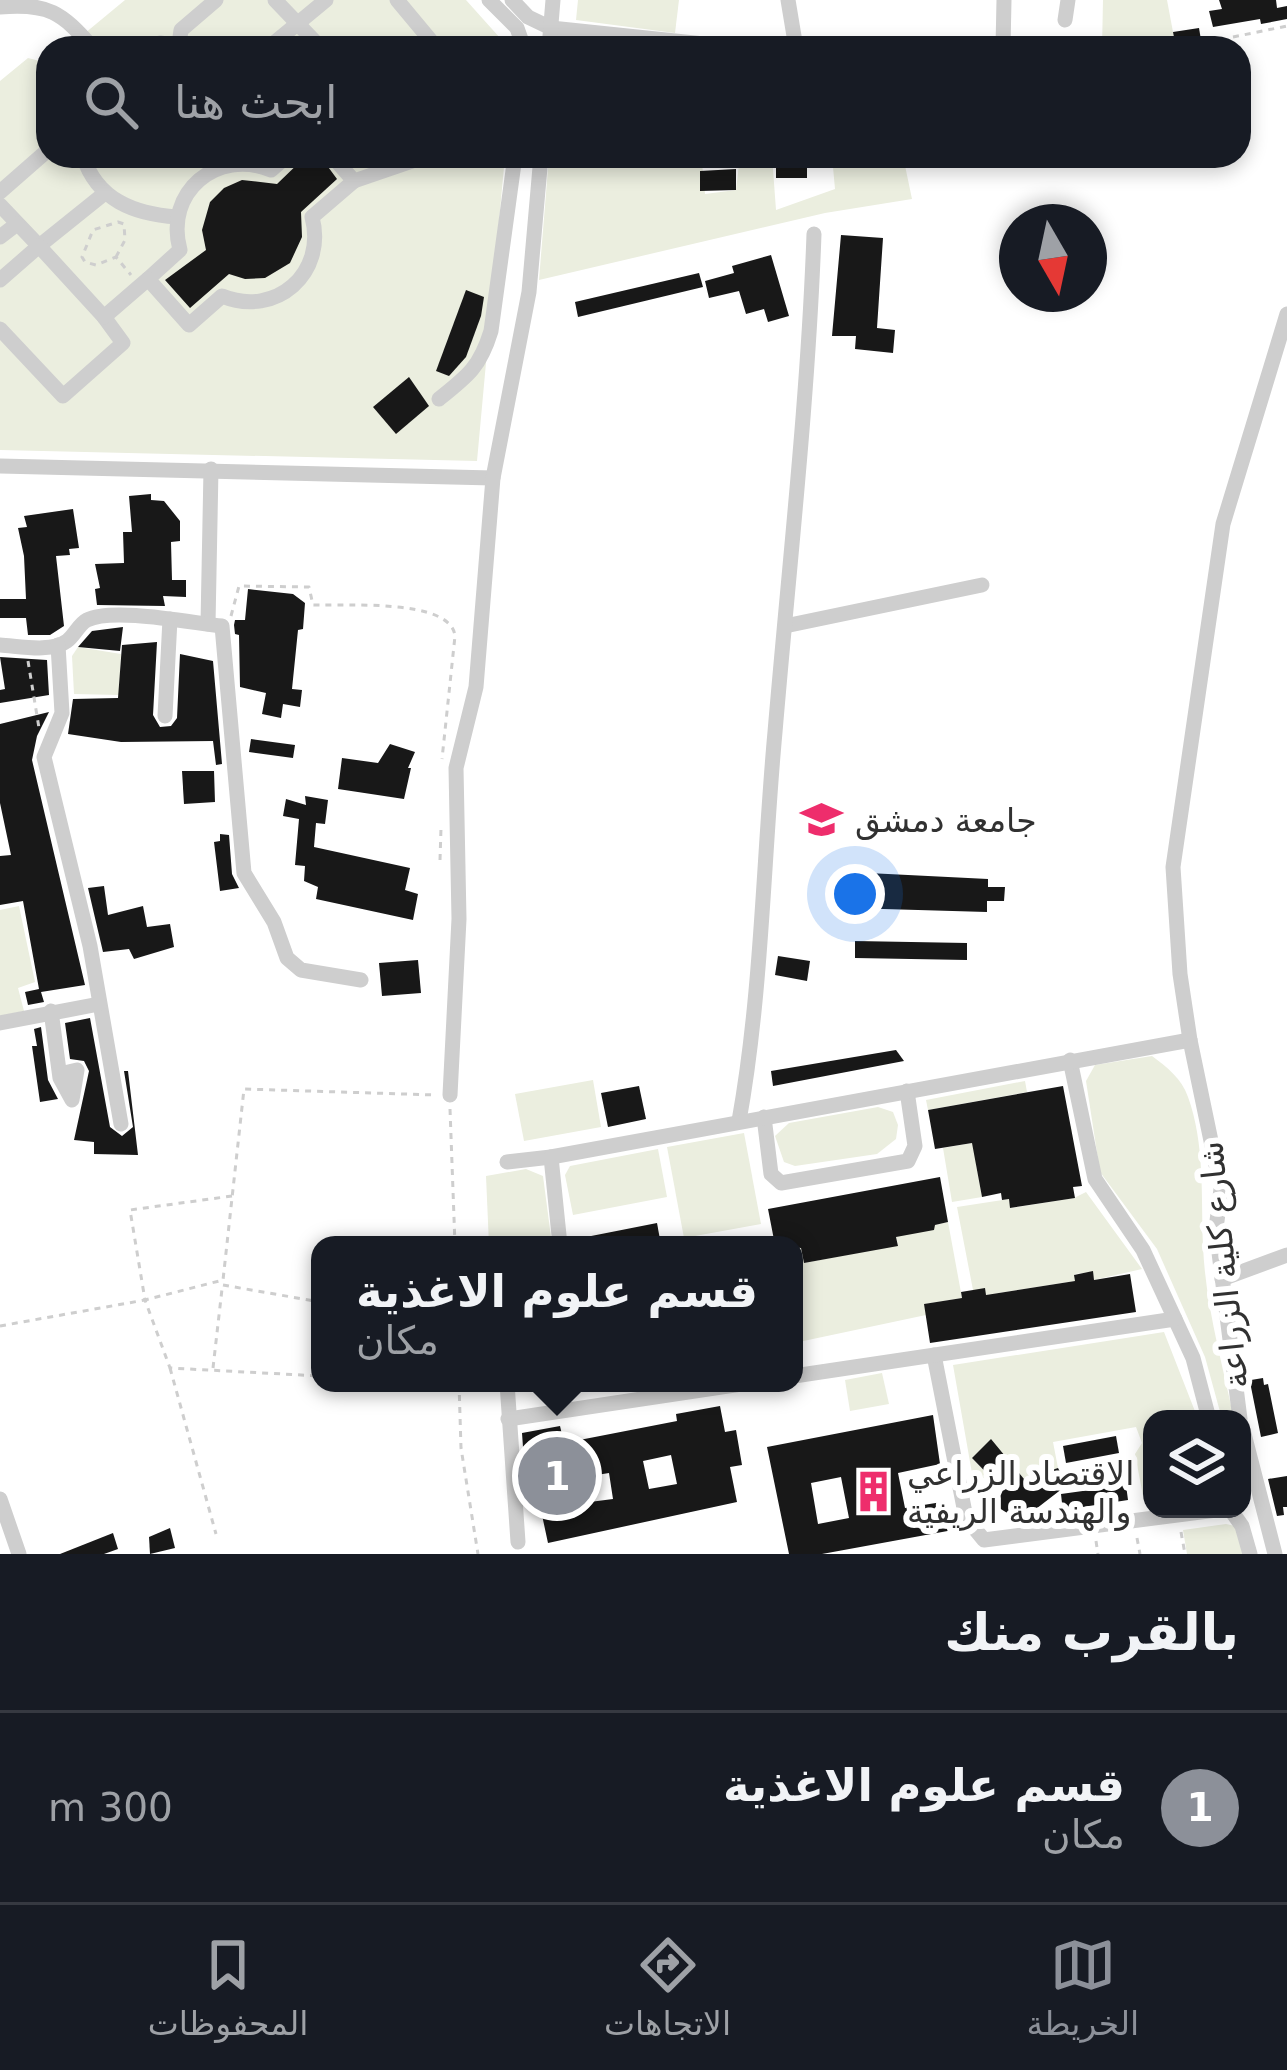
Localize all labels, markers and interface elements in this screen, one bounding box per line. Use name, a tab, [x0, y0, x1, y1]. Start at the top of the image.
search box	[36, 36, 1251, 168]
icon: search	[78, 69, 144, 135]
text: ابحث هنا	[174, 76, 338, 129]
north arrow	[999, 204, 1107, 312]
school or university icon: جامعة دمشق	[798, 797, 844, 843]
place label: جامعة دمشق	[855, 801, 1037, 841]
your location	[825, 864, 885, 924]
street label: شارع كلية الزراعة	[1191, 1139, 1256, 1391]
popup	[311, 1236, 803, 1392]
text: قسم علوم الاغذية	[356, 1265, 758, 1318]
text: مكان	[356, 1318, 439, 1363]
map controls	[1143, 1410, 1251, 1518]
button: layers	[1143, 1410, 1251, 1518]
pin: 1	[518, 1431, 596, 1521]
place label: الاقتصاد الزراعي والهندسة الريفية	[907, 1454, 1134, 1531]
building icon: الاقتصاد الزراعي والهندسة الريفية	[850, 1469, 896, 1515]
text: بالقرب منك	[944, 1603, 1239, 1662]
text: قسم علوم الاغذية	[723, 1759, 1125, 1812]
text: 300 m	[48, 1785, 173, 1830]
text: 1	[1186, 1785, 1214, 1830]
text: مكان	[1042, 1812, 1125, 1857]
tab: المحفوظات	[148, 1932, 309, 2043]
tab: الاتجاهات	[604, 1932, 731, 2043]
tab: الخريطة	[1027, 1932, 1139, 2043]

